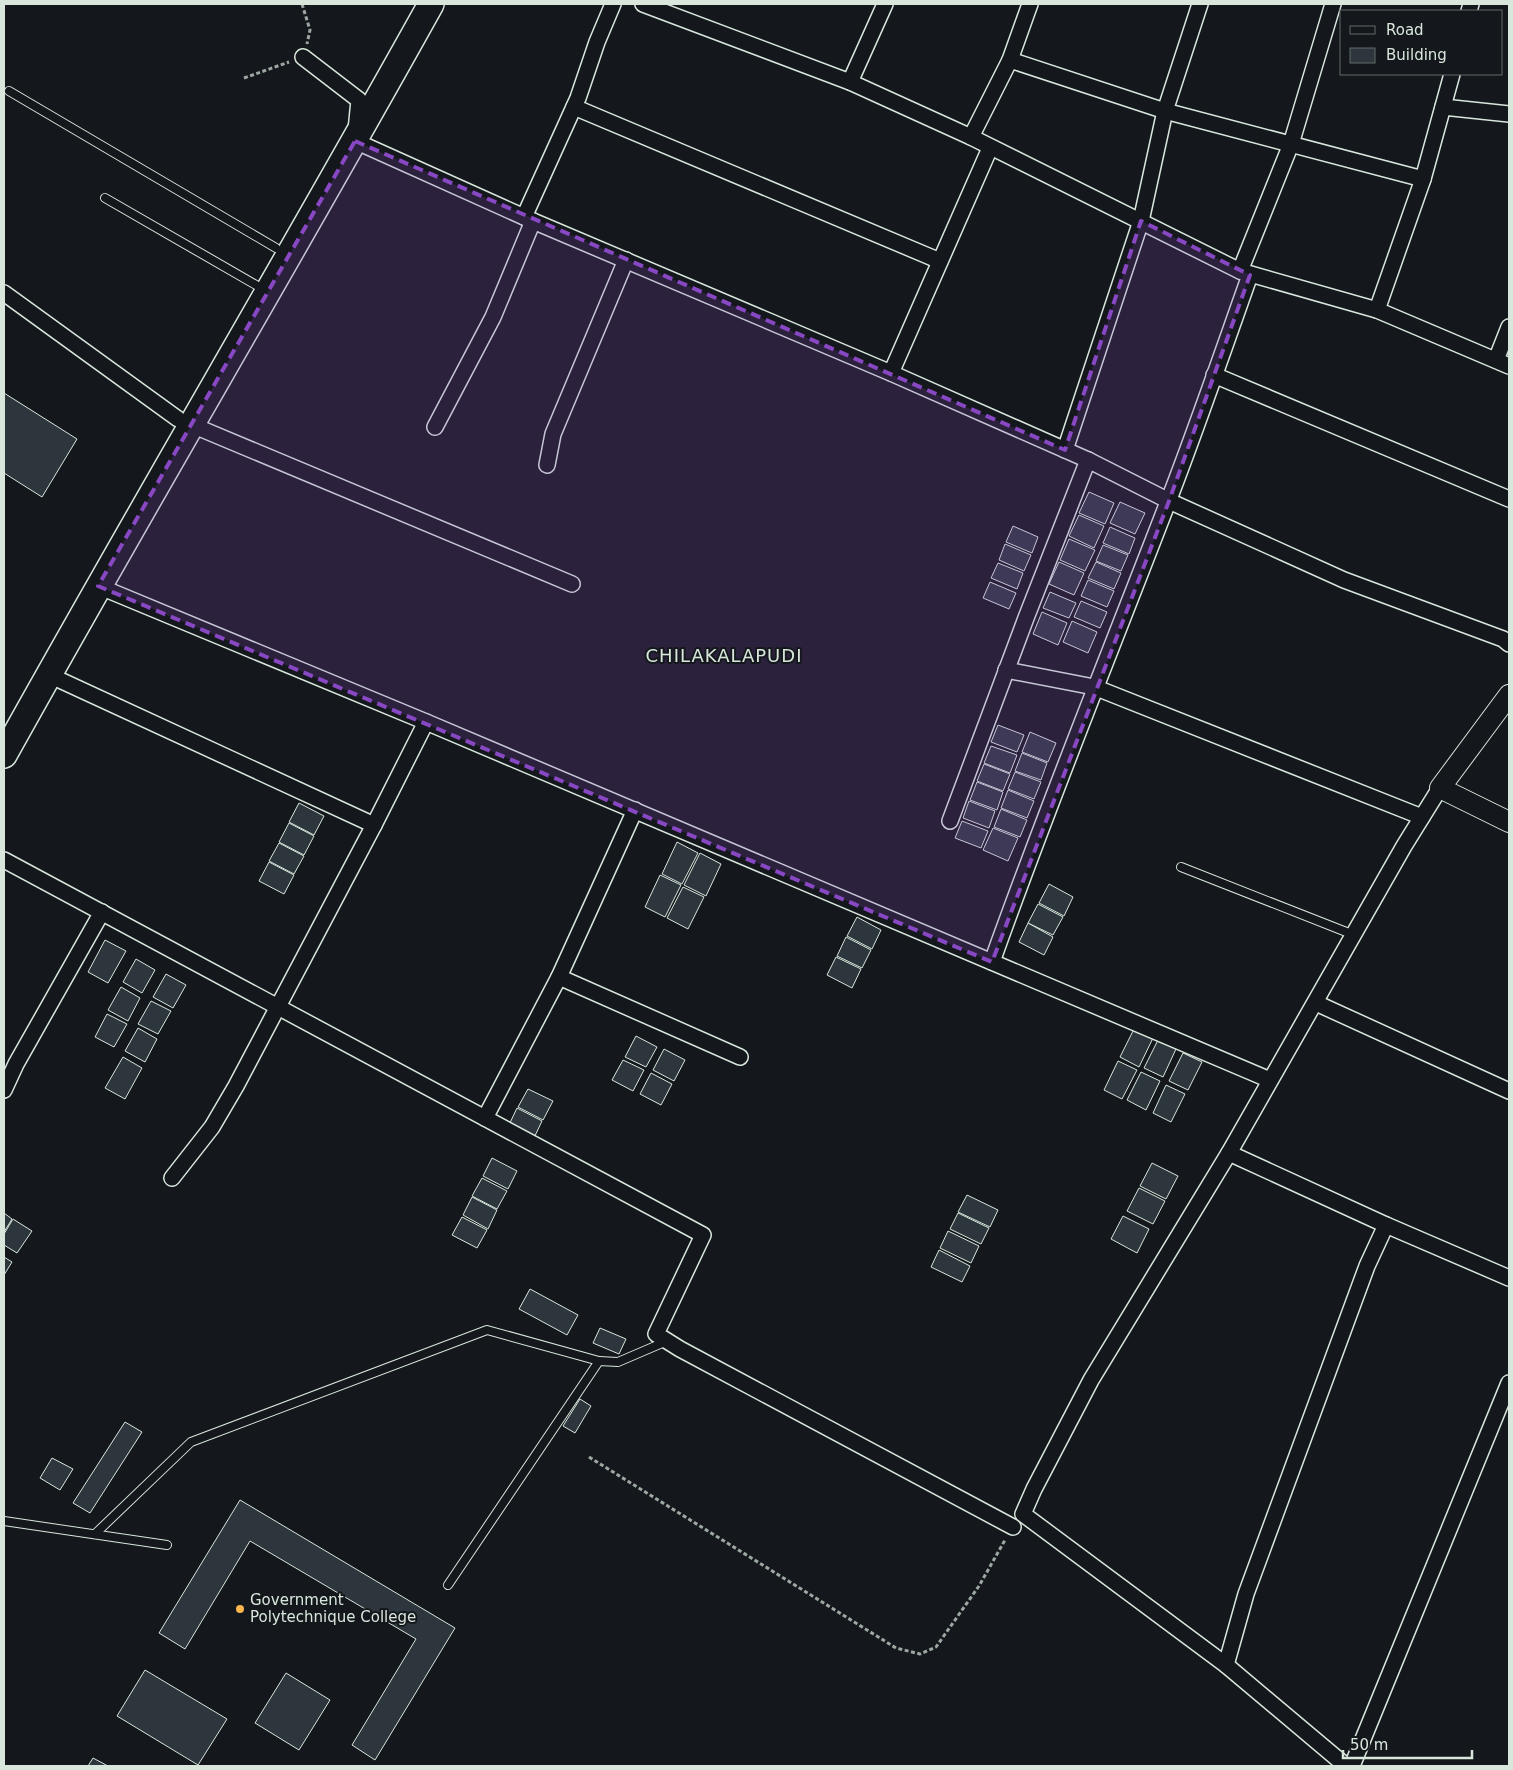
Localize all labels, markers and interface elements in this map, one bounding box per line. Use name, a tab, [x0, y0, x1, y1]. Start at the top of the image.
legend	[1340, 10, 1503, 75]
text: Road	[1386, 21, 1424, 39]
text: Building	[1386, 46, 1447, 64]
district label: CHILAKALAPUDI	[646, 645, 802, 666]
place label: Government Polytechnique College	[250, 1591, 416, 1626]
marker: Government Polytechnique College	[234, 1603, 246, 1615]
scale bar	[1343, 1728, 1472, 1760]
text: 50 m	[1350, 1736, 1388, 1754]

